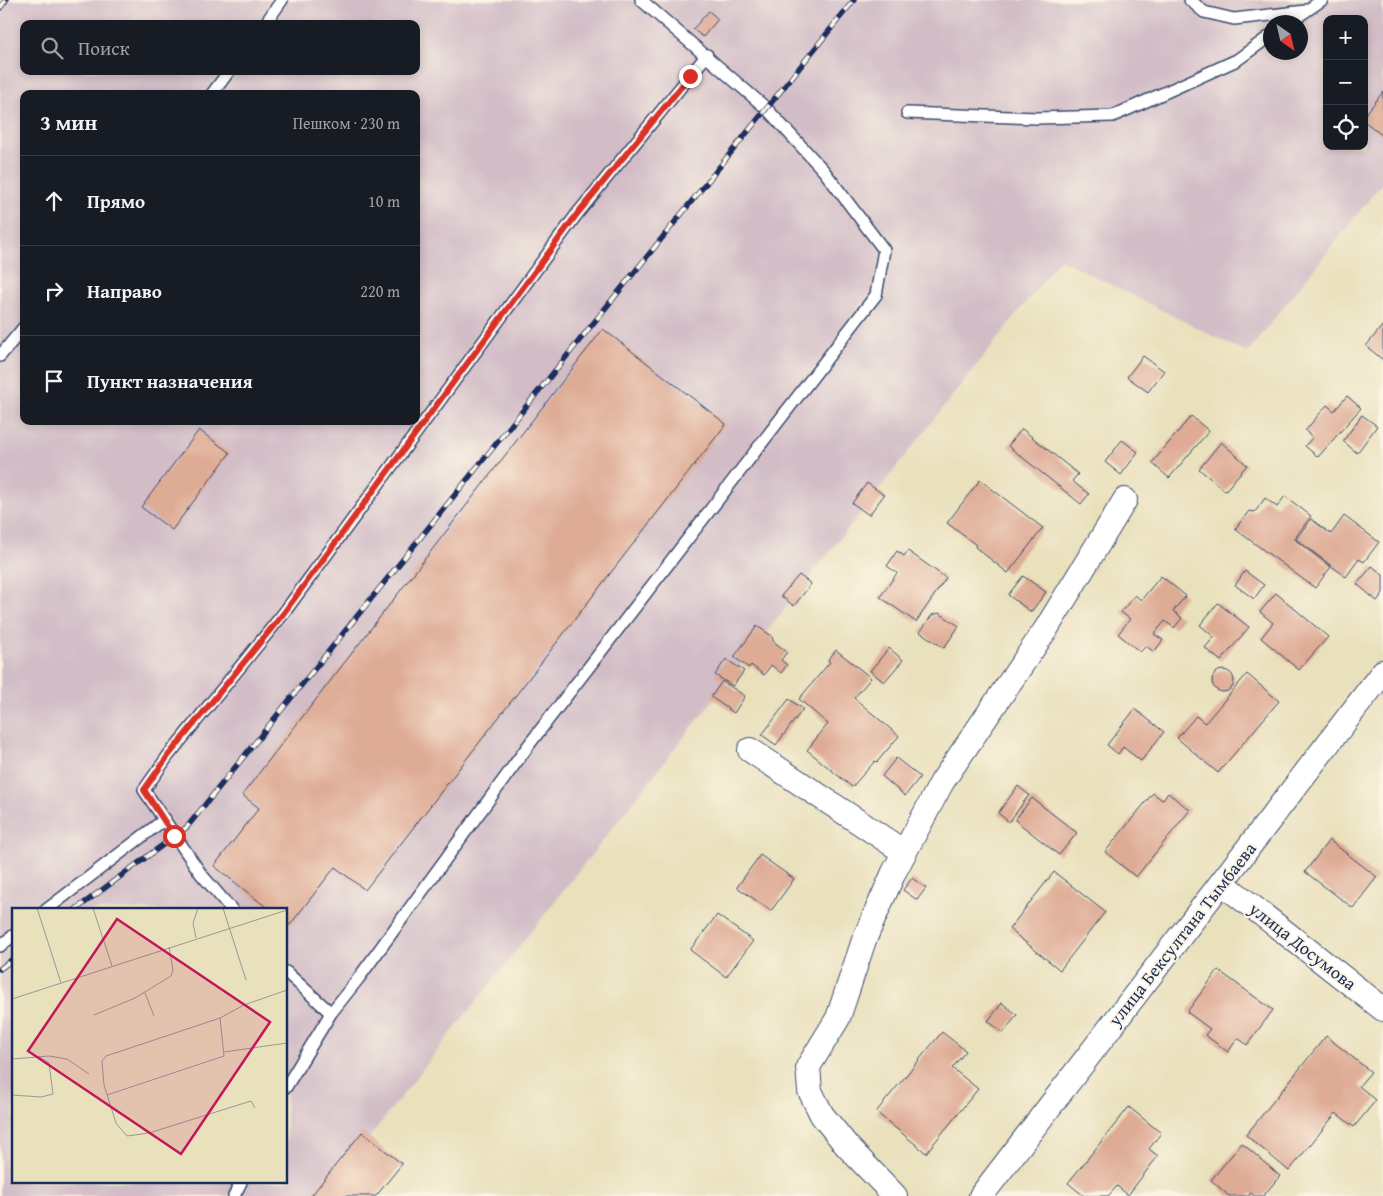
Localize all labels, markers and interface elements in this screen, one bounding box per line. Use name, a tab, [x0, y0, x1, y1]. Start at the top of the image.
north arrow	[1263, 15, 1308, 60]
map controls	[1323, 15, 1368, 150]
button: +	[1323, 15, 1368, 60]
search box	[20, 20, 420, 75]
icon: search	[38, 34, 66, 62]
text: Поиск	[78, 34, 130, 62]
button: −	[1323, 60, 1368, 105]
route end	[679, 65, 702, 88]
button: locate	[1323, 105, 1368, 150]
text: 3 мин	[40, 107, 97, 138]
text: Пешком · 230 m	[293, 111, 400, 135]
icon: ahead	[40, 187, 68, 215]
text: Прямо	[87, 187, 145, 215]
text: 10 m	[368, 189, 400, 213]
icon: right	[40, 277, 68, 305]
text: Направо	[87, 277, 162, 305]
text: 220 m	[360, 279, 400, 303]
icon: arrive	[40, 367, 68, 395]
text: Пункт назначения	[87, 367, 253, 395]
route start	[163, 825, 186, 848]
street label: улица Бексултана Тымбаева	[1101, 836, 1263, 1033]
street label: улица Досумова	[1243, 895, 1363, 997]
inset map	[12, 908, 288, 1184]

